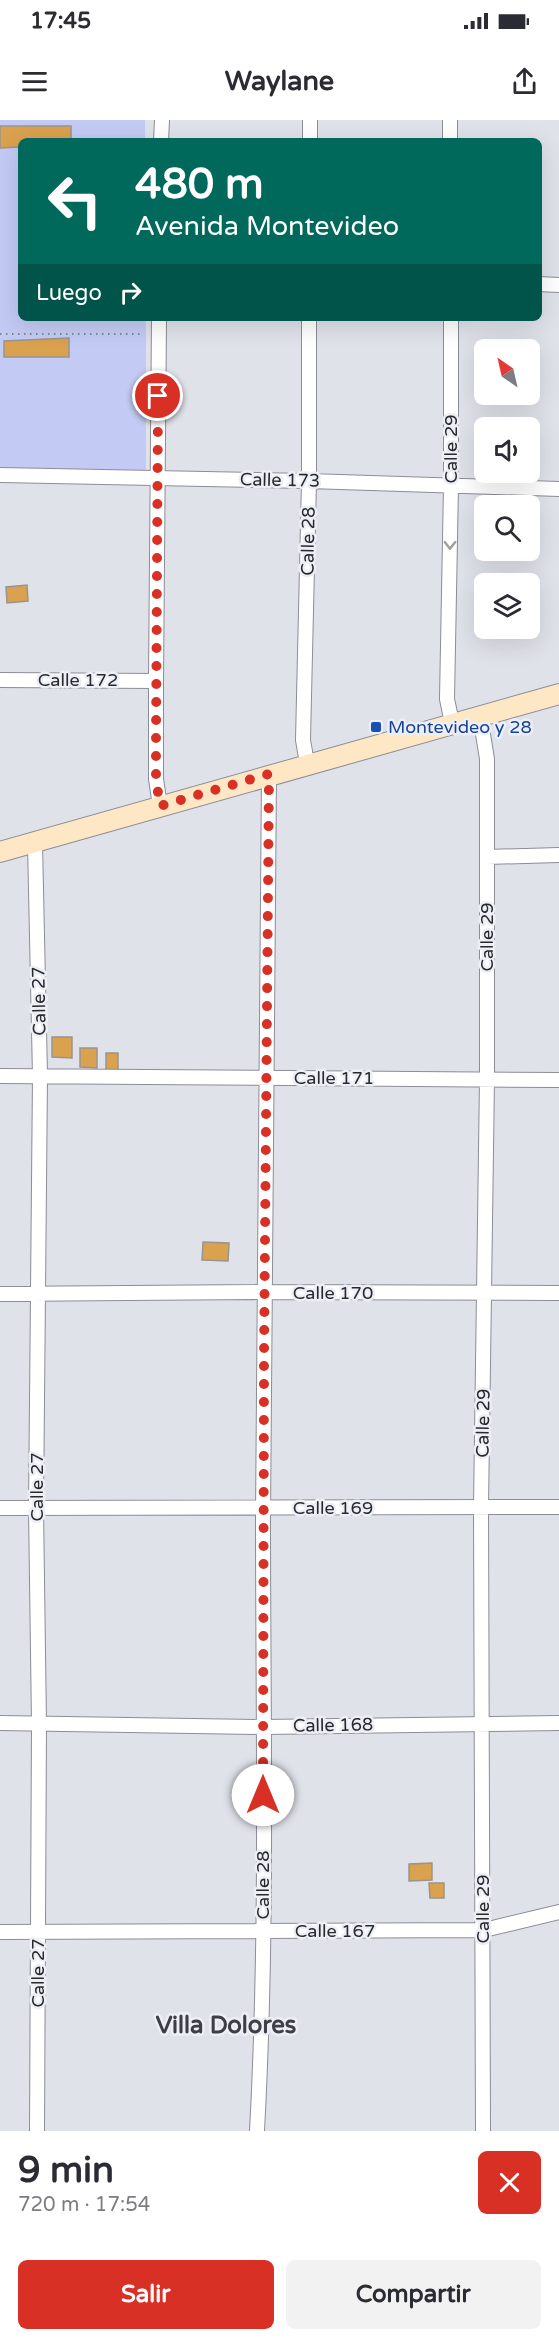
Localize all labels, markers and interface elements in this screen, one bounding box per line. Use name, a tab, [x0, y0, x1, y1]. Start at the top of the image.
text: 17:45	[30, 8, 91, 34]
icon: menu	[18, 65, 51, 98]
text: Waylane	[225, 65, 334, 98]
icon: share	[508, 65, 541, 98]
text: 480 m	[135, 159, 264, 210]
icon: left	[36, 162, 114, 240]
text: Avenida Montevideo	[135, 210, 399, 243]
icon: right	[114, 276, 147, 309]
text: Luego	[36, 280, 102, 306]
north arrow	[474, 339, 540, 405]
map controls	[474, 339, 540, 639]
pin	[132, 370, 183, 421]
icon: arrive	[141, 379, 174, 412]
street label: Calle 29	[440, 414, 462, 484]
button: sound	[474, 417, 540, 483]
street label: Calle 173	[240, 468, 320, 492]
button: search	[474, 495, 540, 561]
street label: Calle 28	[296, 506, 320, 576]
one-way arrow	[444, 540, 457, 549]
button: layers	[474, 573, 540, 639]
street label: Calle 172	[38, 669, 118, 691]
place label: Montevideo y 28	[388, 716, 532, 738]
marker: Montevideo y 28	[369, 720, 383, 734]
street label: Calle 29	[476, 902, 498, 972]
street label: Calle 27	[27, 966, 51, 1036]
street label: Calle 171	[294, 1067, 374, 1089]
street label: Calle 170	[293, 1282, 373, 1304]
street label: Calle 29	[471, 1388, 495, 1458]
street label: Calle 27	[26, 1452, 48, 1522]
street label: Calle 169	[293, 1497, 373, 1519]
street label: Calle 168	[293, 1713, 373, 1737]
position arrow	[231, 1763, 295, 1827]
street label: Calle 28	[252, 1850, 274, 1920]
street label: Calle 29	[472, 1874, 494, 1944]
street label: Calle 167	[295, 1920, 375, 1942]
street label: Calle 27	[27, 1938, 49, 2008]
district label: Villa Dolores	[156, 2011, 296, 2040]
text: 9 min	[18, 2149, 114, 2192]
button: close	[478, 2151, 541, 2214]
text: 720 m · 17:54	[18, 2193, 150, 2217]
button: Salir	[18, 2260, 274, 2329]
button: Compartir	[286, 2260, 541, 2329]

